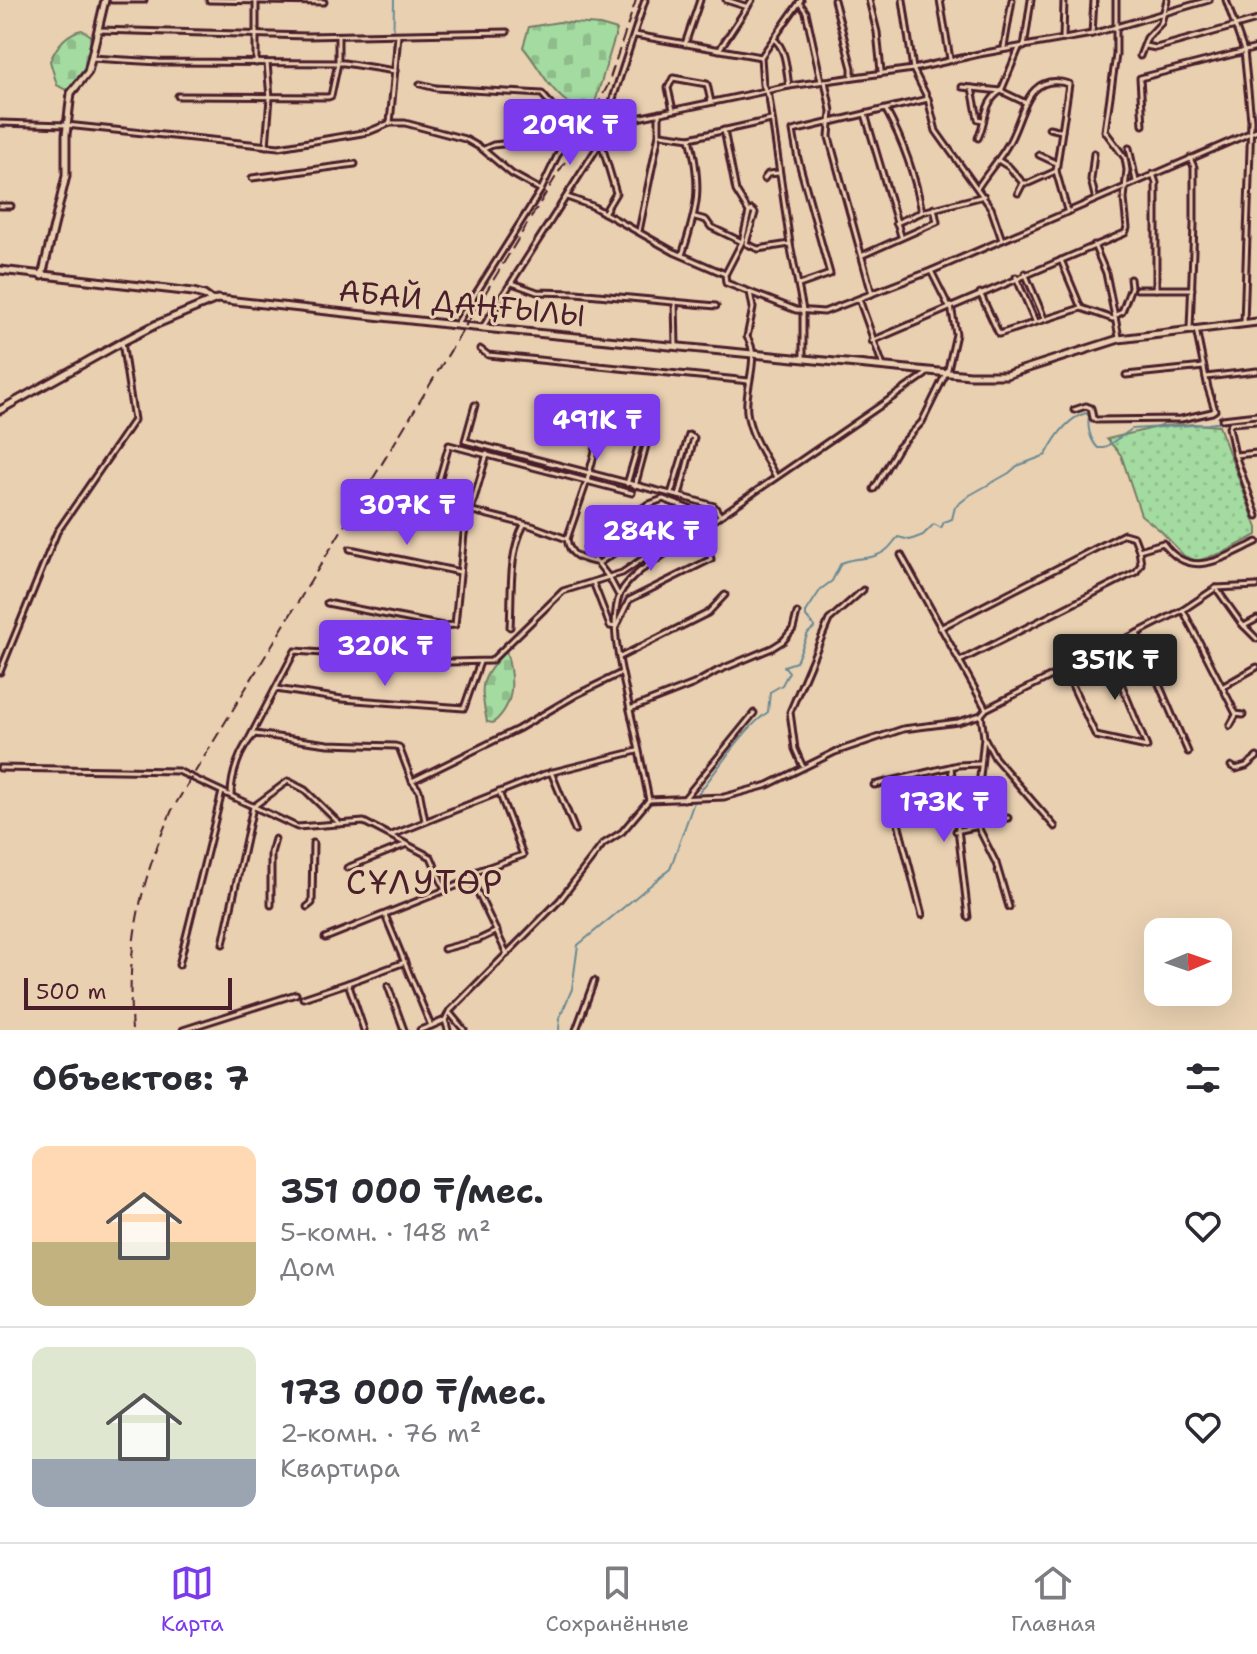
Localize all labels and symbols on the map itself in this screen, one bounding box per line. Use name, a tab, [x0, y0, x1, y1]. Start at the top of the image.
pin: 209K ₸	[505, 99, 635, 167]
street label: АБАЙ ДАҢҒЫЛЫ	[337, 270, 587, 336]
pin: 491K ₸	[532, 394, 662, 462]
pin: 307K ₸	[342, 479, 472, 547]
pin: 284K ₸	[586, 505, 716, 573]
pin: 320K ₸	[320, 620, 450, 688]
pin: 351K ₸	[1050, 634, 1180, 702]
pin: 173K ₸	[879, 776, 1009, 844]
district label: СҰЛУТӨР	[346, 859, 504, 905]
north arrow	[1144, 918, 1232, 1006]
scale bar	[24, 974, 232, 1010]

